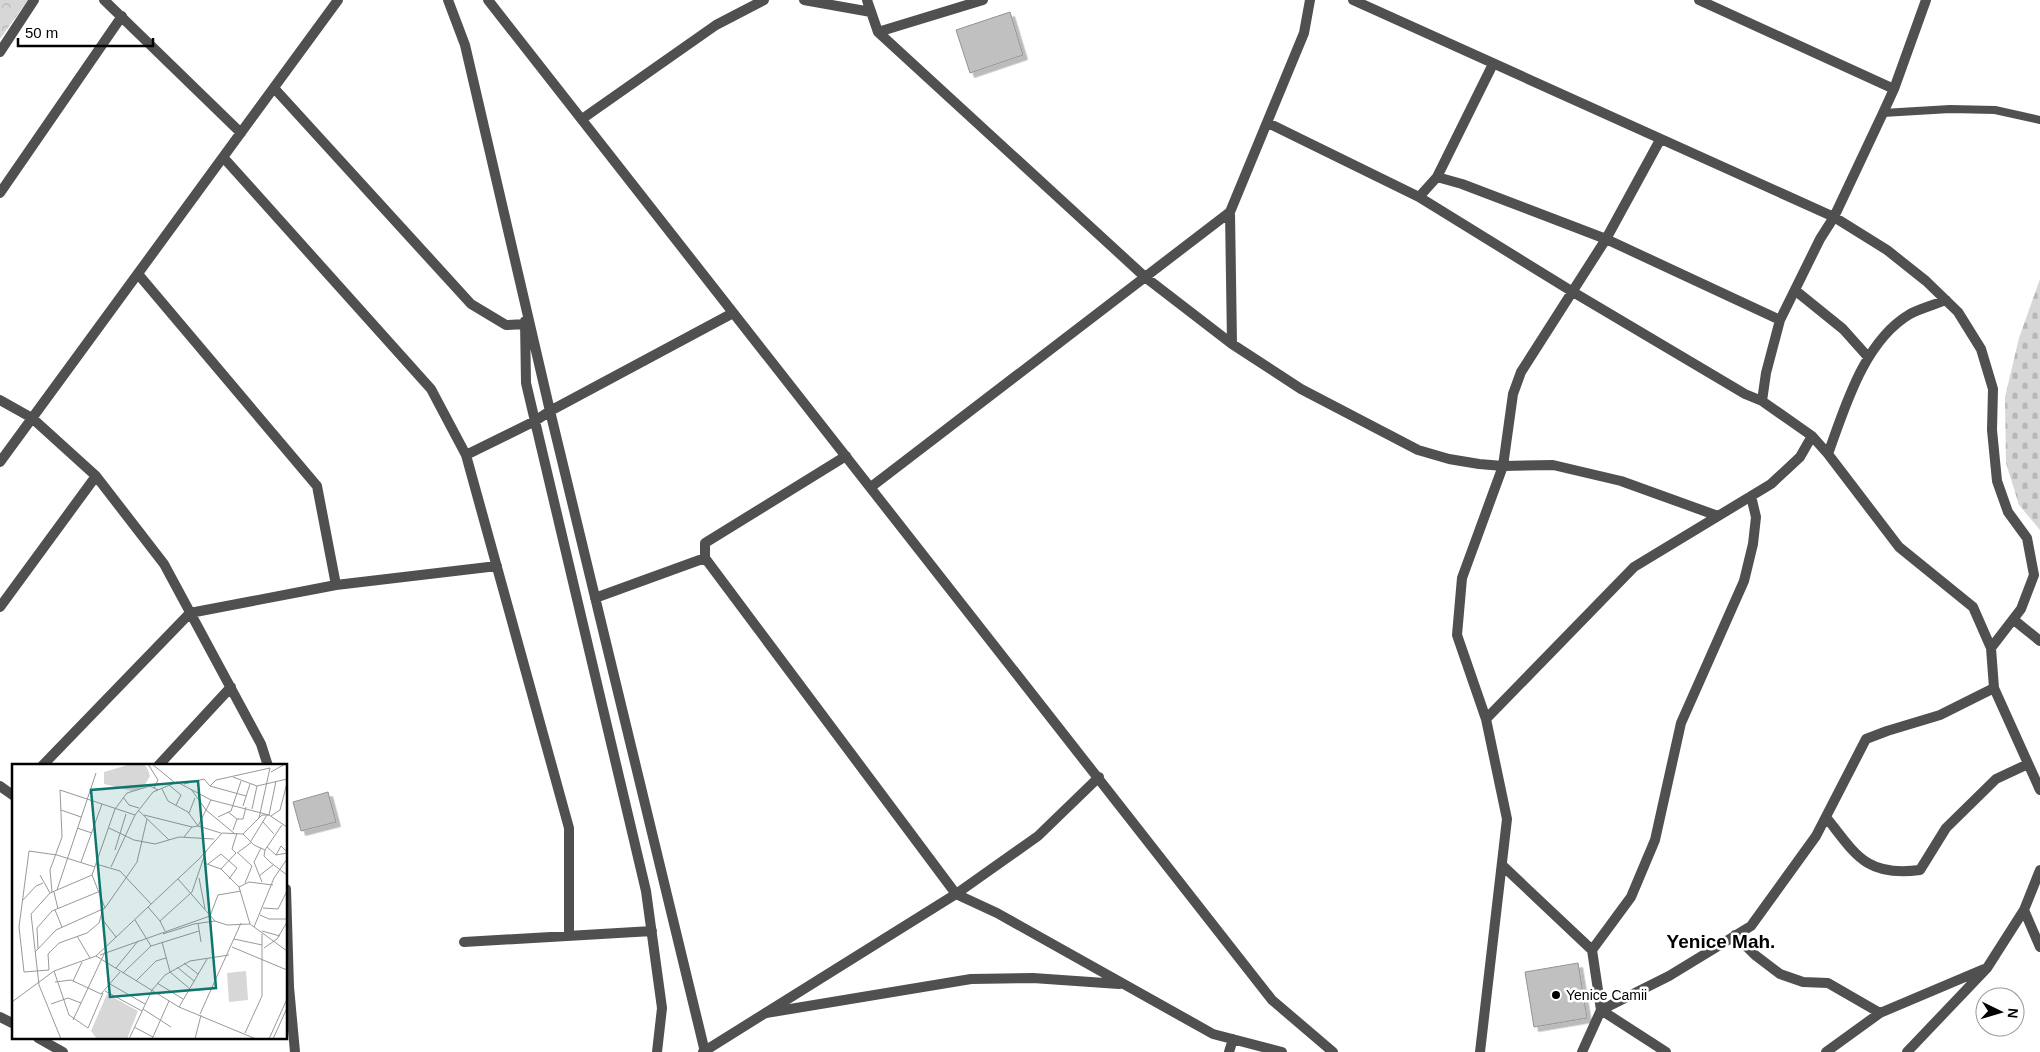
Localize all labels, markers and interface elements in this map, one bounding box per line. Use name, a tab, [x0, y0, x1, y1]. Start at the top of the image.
scale bar	[18, 15, 152, 47]
text: 50 m	[25, 24, 58, 41]
inset map	[12, 764, 288, 1040]
district label: Yenice Mah.	[1667, 931, 1775, 952]
place label: Yenice Camii	[1566, 987, 1647, 1003]
north arrow	[1975, 987, 2025, 1037]
marker: Yenice Camii	[1550, 989, 1562, 1001]
text: N	[2005, 1007, 2021, 1019]

